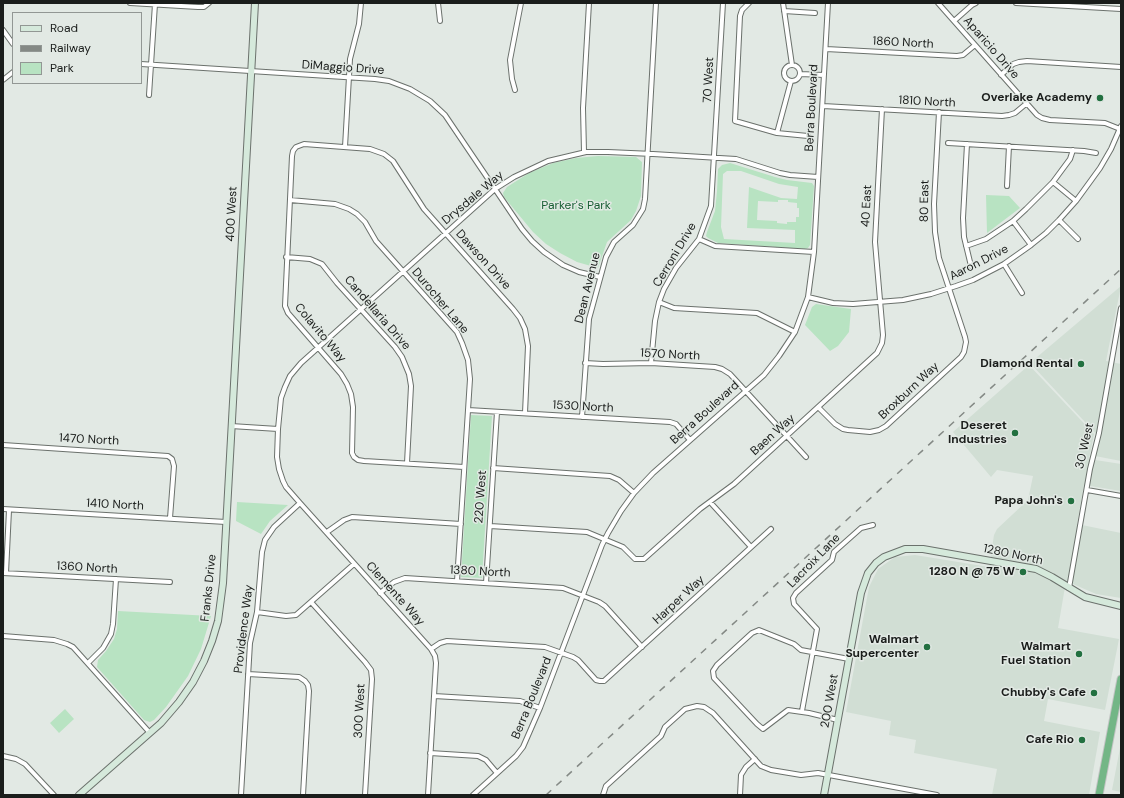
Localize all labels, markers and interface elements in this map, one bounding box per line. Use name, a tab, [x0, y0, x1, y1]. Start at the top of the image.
legend	[12, 12, 142, 84]
street label: Aparicio Drive	[960, 14, 1022, 82]
text: Road	[50, 20, 78, 36]
street label: 1860 North	[872, 34, 934, 52]
text: Railway	[50, 40, 91, 56]
street label: 70 West	[701, 57, 717, 103]
street label: DiMaggio Drive	[301, 58, 385, 78]
text: Park	[50, 60, 74, 76]
street label: Berra Boulevard	[803, 64, 821, 152]
place label: Overlake Academy	[981, 91, 1092, 105]
street label: 1810 North	[898, 93, 956, 111]
marker: Overlake Academy	[1095, 93, 1105, 103]
street label: Drysdale Way	[439, 168, 507, 228]
street label: 80 East	[917, 180, 933, 222]
street label: 40 East	[859, 184, 875, 228]
street label: 400 West	[223, 186, 241, 242]
park label: Parker's Park	[541, 199, 611, 213]
street label: Cerroni Drive	[650, 220, 700, 290]
street label: Dawson Drive	[452, 227, 514, 293]
street label: Aaron Drive	[947, 242, 1011, 284]
street label: Dean Avenue	[572, 251, 604, 325]
street label: Durocher Lane	[408, 265, 472, 337]
street label: Candellaria Drive	[341, 273, 413, 353]
street label: Colavito Way	[291, 300, 349, 366]
street label: 1570 North	[640, 346, 700, 364]
place label: Diamond Rental	[980, 357, 1073, 371]
street label: Broxburn Way	[876, 359, 942, 423]
marker: Diamond Rental	[1076, 359, 1086, 369]
street label: Berra Boulevard	[668, 378, 742, 448]
street label: 1530 North	[552, 398, 614, 416]
street label: Baen Way	[748, 411, 798, 459]
place label: Deseret Industries	[948, 419, 1007, 447]
street label: 30 West	[1073, 422, 1097, 470]
marker: Deseret Industries	[1010, 428, 1020, 438]
street label: 1470 North	[59, 431, 119, 449]
street label: 220 West	[472, 470, 490, 524]
place label: Papa John's	[995, 494, 1063, 508]
street label: 1410 North	[86, 496, 144, 514]
marker: Papa John's	[1066, 496, 1076, 506]
street label: Lacroix Lane	[785, 531, 843, 591]
street label: 1280 North	[982, 542, 1044, 568]
street label: Franks Drive	[198, 554, 220, 622]
street label: 1360 North	[56, 559, 118, 577]
street label: Clemente Way	[363, 559, 427, 629]
street label: 1380 North	[449, 563, 511, 581]
place label: 1280 N @ 75 W	[929, 565, 1015, 579]
marker: 1280 N @ 75 W	[1018, 567, 1028, 577]
street label: Harper Way	[650, 573, 708, 627]
street label: Providence Way	[231, 584, 257, 674]
place label: Walmart Supercenter	[845, 633, 919, 661]
place label: Walmart Fuel Station	[1001, 640, 1071, 668]
marker: Walmart Supercenter	[922, 642, 932, 652]
marker: Walmart Fuel Station	[1074, 649, 1084, 659]
street label: Berra Boulevard	[509, 655, 555, 741]
street label: 200 West	[818, 673, 842, 729]
street label: 300 West	[351, 683, 369, 739]
place label: Chubby's Cafe	[1001, 686, 1086, 700]
marker: Chubby's Cafe	[1089, 688, 1099, 698]
place label: Cafe Rio	[1026, 733, 1074, 747]
marker: Cafe Rio	[1077, 735, 1087, 745]

